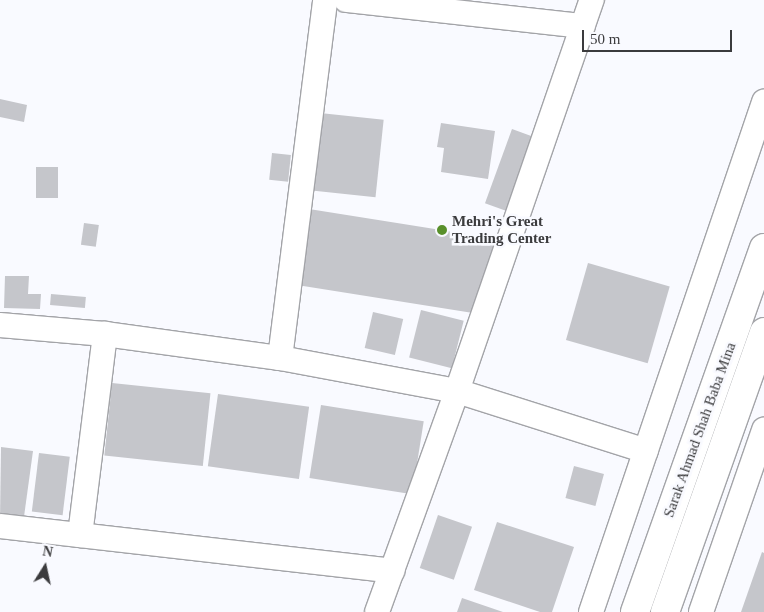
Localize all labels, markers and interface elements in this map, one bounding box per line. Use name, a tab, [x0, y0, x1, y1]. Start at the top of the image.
scale bar	[584, 20, 734, 52]
text: 50 m	[590, 31, 620, 47]
place label: Mehri's Great Trading Center	[452, 212, 566, 247]
marker: Mehri's Great Trading Center	[436, 224, 448, 236]
street label: Sarak Ahmad Shah Baba Mina	[655, 326, 745, 534]
north arrow	[20, 542, 70, 592]
text: N	[41, 543, 54, 560]

